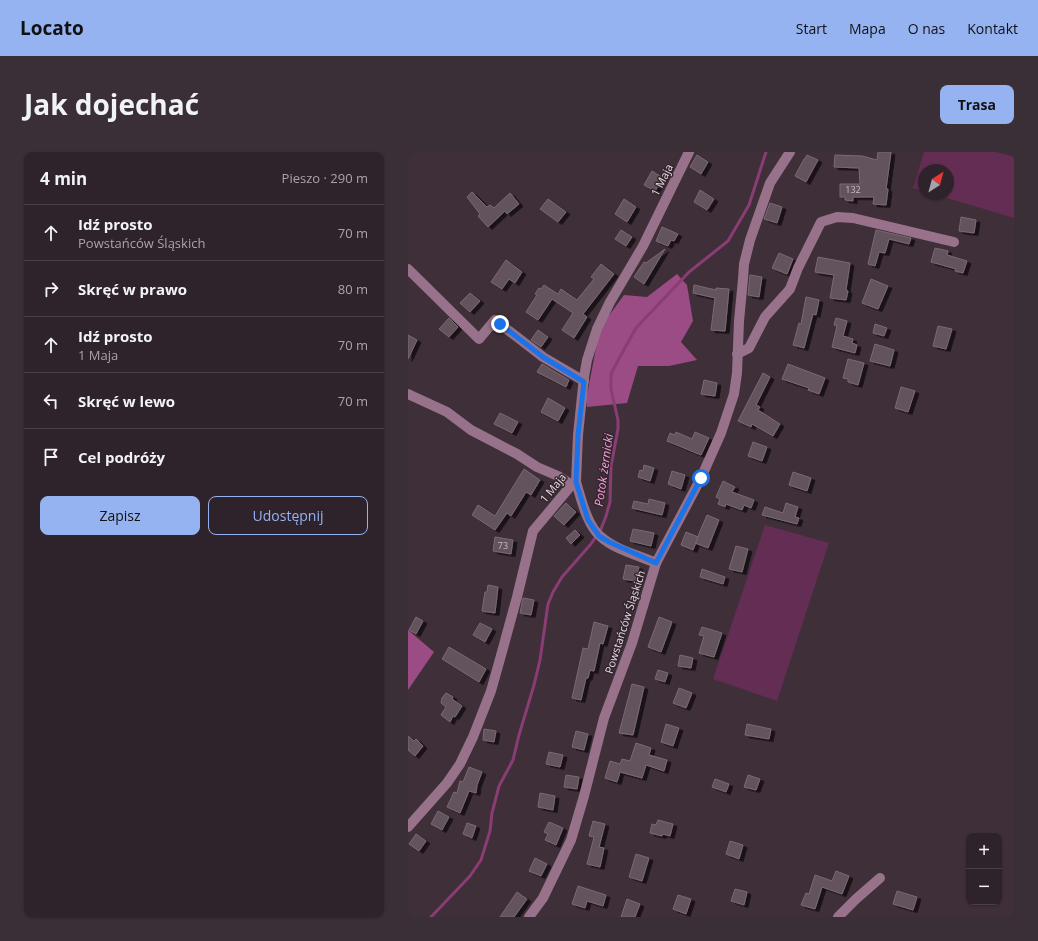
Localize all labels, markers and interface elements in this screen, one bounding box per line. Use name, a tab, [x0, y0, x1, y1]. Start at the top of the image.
text: Locato	[20, 15, 84, 41]
text: Start	[796, 19, 827, 38]
text: Mapa	[849, 19, 886, 38]
text: O nas	[908, 19, 945, 38]
text: Kontakt	[967, 19, 1018, 38]
text: Jak dojechać	[24, 85, 199, 123]
button: Trasa	[940, 85, 1014, 124]
street label: 1 Maja	[647, 161, 676, 198]
north arrow	[918, 164, 954, 200]
text: 4 min	[40, 167, 87, 190]
text: Pieszo · 290 m	[282, 169, 368, 187]
house number: 132	[845, 183, 861, 196]
text: Idź prosto	[78, 214, 153, 234]
icon: ahead	[40, 222, 62, 244]
text: 70 m	[338, 224, 368, 242]
text: Powstańców Śląskich	[78, 234, 205, 252]
icon: right	[40, 278, 62, 300]
text: Skręć w prawo	[78, 279, 187, 299]
text: 80 m	[338, 280, 368, 298]
route end	[491, 315, 509, 333]
text: Idź prosto	[78, 326, 153, 346]
icon: ahead	[40, 334, 62, 356]
text: 70 m	[338, 336, 368, 354]
text: 1 Maja	[78, 346, 118, 364]
icon: left	[40, 390, 62, 412]
text: Skręć w lewo	[78, 391, 175, 411]
text: 70 m	[338, 392, 368, 410]
water label: Potok żernicki	[590, 431, 617, 508]
icon: arrive	[40, 446, 62, 468]
text: Cel podróży	[78, 447, 165, 467]
route start	[692, 469, 710, 487]
street label: 1 Maja	[536, 470, 569, 506]
button: Zapisz	[40, 496, 200, 535]
button: Udostępnij	[208, 496, 368, 535]
house number: 73	[498, 539, 508, 552]
street label: Powstańców Śląskich	[601, 568, 648, 675]
map controls	[966, 833, 1002, 905]
button: +	[966, 833, 1002, 869]
button: −	[966, 869, 1002, 905]

